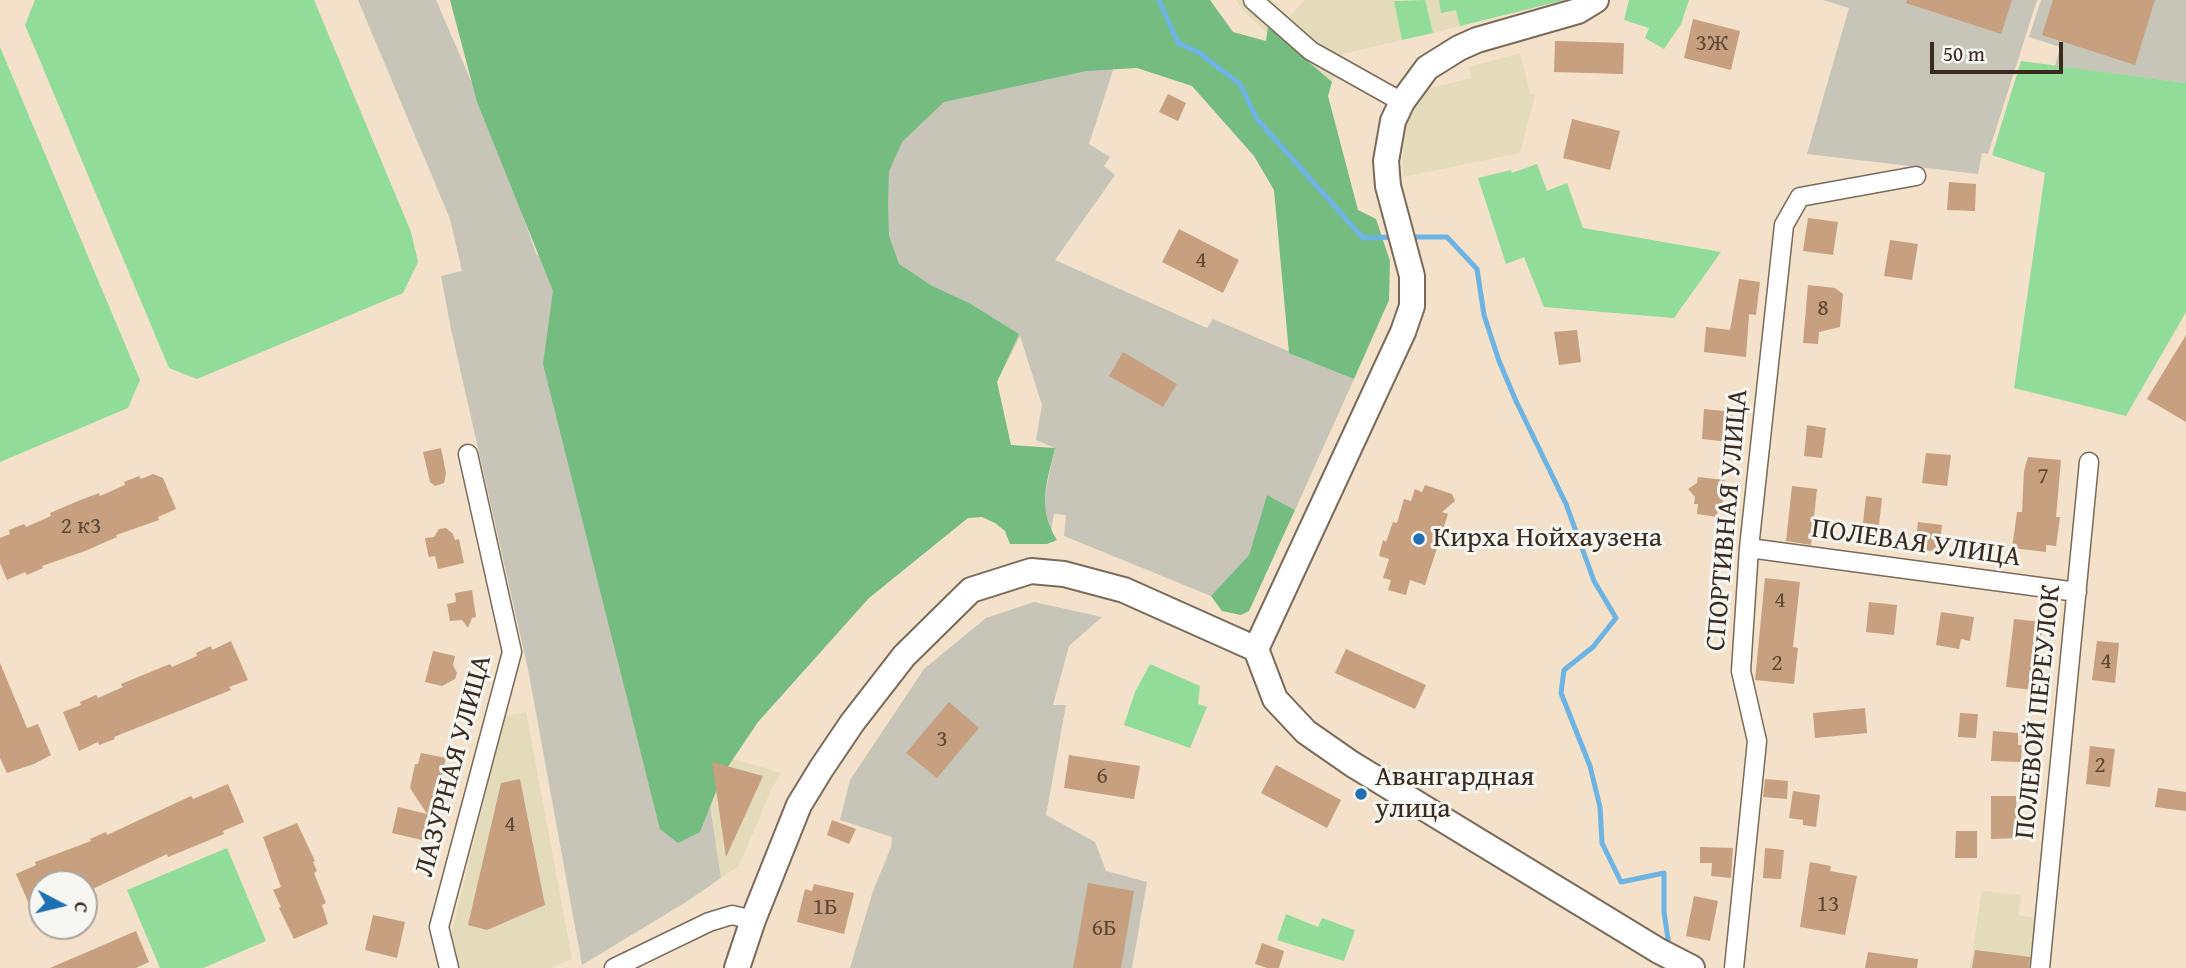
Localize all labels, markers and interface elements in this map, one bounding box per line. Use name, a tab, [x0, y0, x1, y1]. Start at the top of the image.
scale bar	[1934, 28, 2067, 72]
house number: 3Ж	[1696, 30, 1728, 58]
text: 50 m	[1943, 38, 1985, 69]
house number: 4	[1195, 247, 1207, 275]
house number: 8	[1817, 295, 1829, 323]
street label: СПОРТИВНАЯ УЛИЦА	[1700, 388, 1756, 652]
house number: 7	[2037, 463, 2049, 491]
house number: 2 к3	[61, 513, 101, 541]
street label: ПОЛЕВАЯ УЛИЦА	[1809, 513, 2023, 575]
place label: Кирха Нойхаузена	[1433, 522, 1662, 556]
marker: Кирха Нойхаузена	[1411, 531, 1427, 547]
street label: ПОЛЕВОЙ ПЕРЕУЛОК	[2009, 583, 2069, 841]
house number: 4	[1774, 587, 1786, 615]
house number: 4	[2100, 648, 2112, 676]
house number: 2	[1771, 650, 1783, 678]
street label: ЛАЗУРНАЯ УЛИЦА	[408, 651, 500, 881]
house number: 3	[936, 726, 948, 754]
house number: 2	[2094, 752, 2106, 780]
place label: Авангардная улица	[1375, 761, 1534, 827]
house number: 6	[1096, 763, 1108, 791]
marker: Авангардная улица	[1353, 786, 1369, 802]
house number: 4	[504, 811, 516, 839]
north arrow	[28, 870, 98, 940]
house number: 13	[1816, 891, 1840, 919]
house number: 1Б	[812, 894, 838, 922]
text: С	[67, 900, 96, 914]
house number: 6Б	[1091, 915, 1117, 943]

